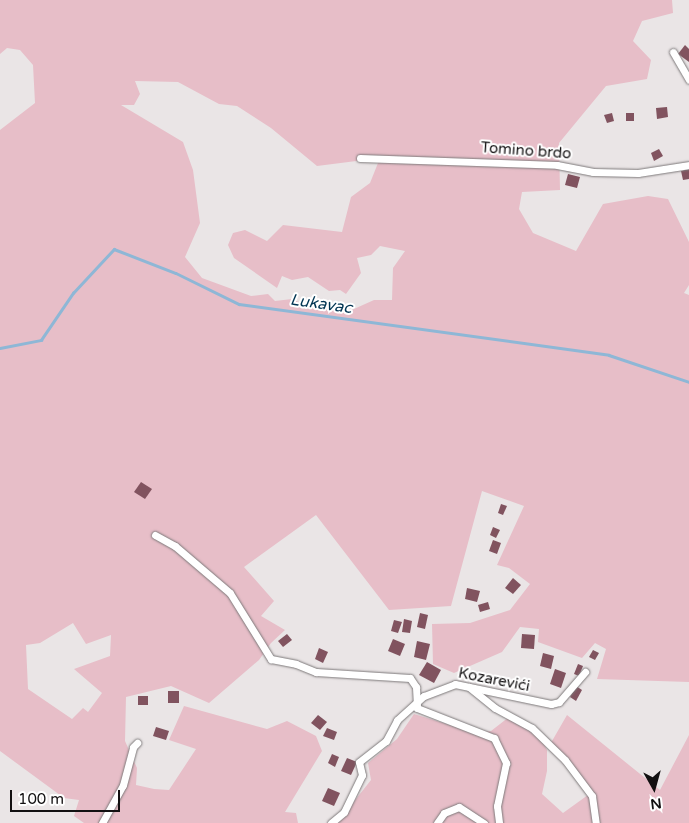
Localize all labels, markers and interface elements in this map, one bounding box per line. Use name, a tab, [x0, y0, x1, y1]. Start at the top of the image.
street label: Tomino brdo	[480, 139, 572, 163]
water label: Lukavac	[289, 290, 353, 318]
street label: Kozarevići	[457, 664, 531, 696]
north arrow	[629, 763, 679, 813]
scale bar	[12, 780, 122, 812]
text: 100 m	[18, 790, 64, 808]
text: N	[649, 794, 663, 813]

